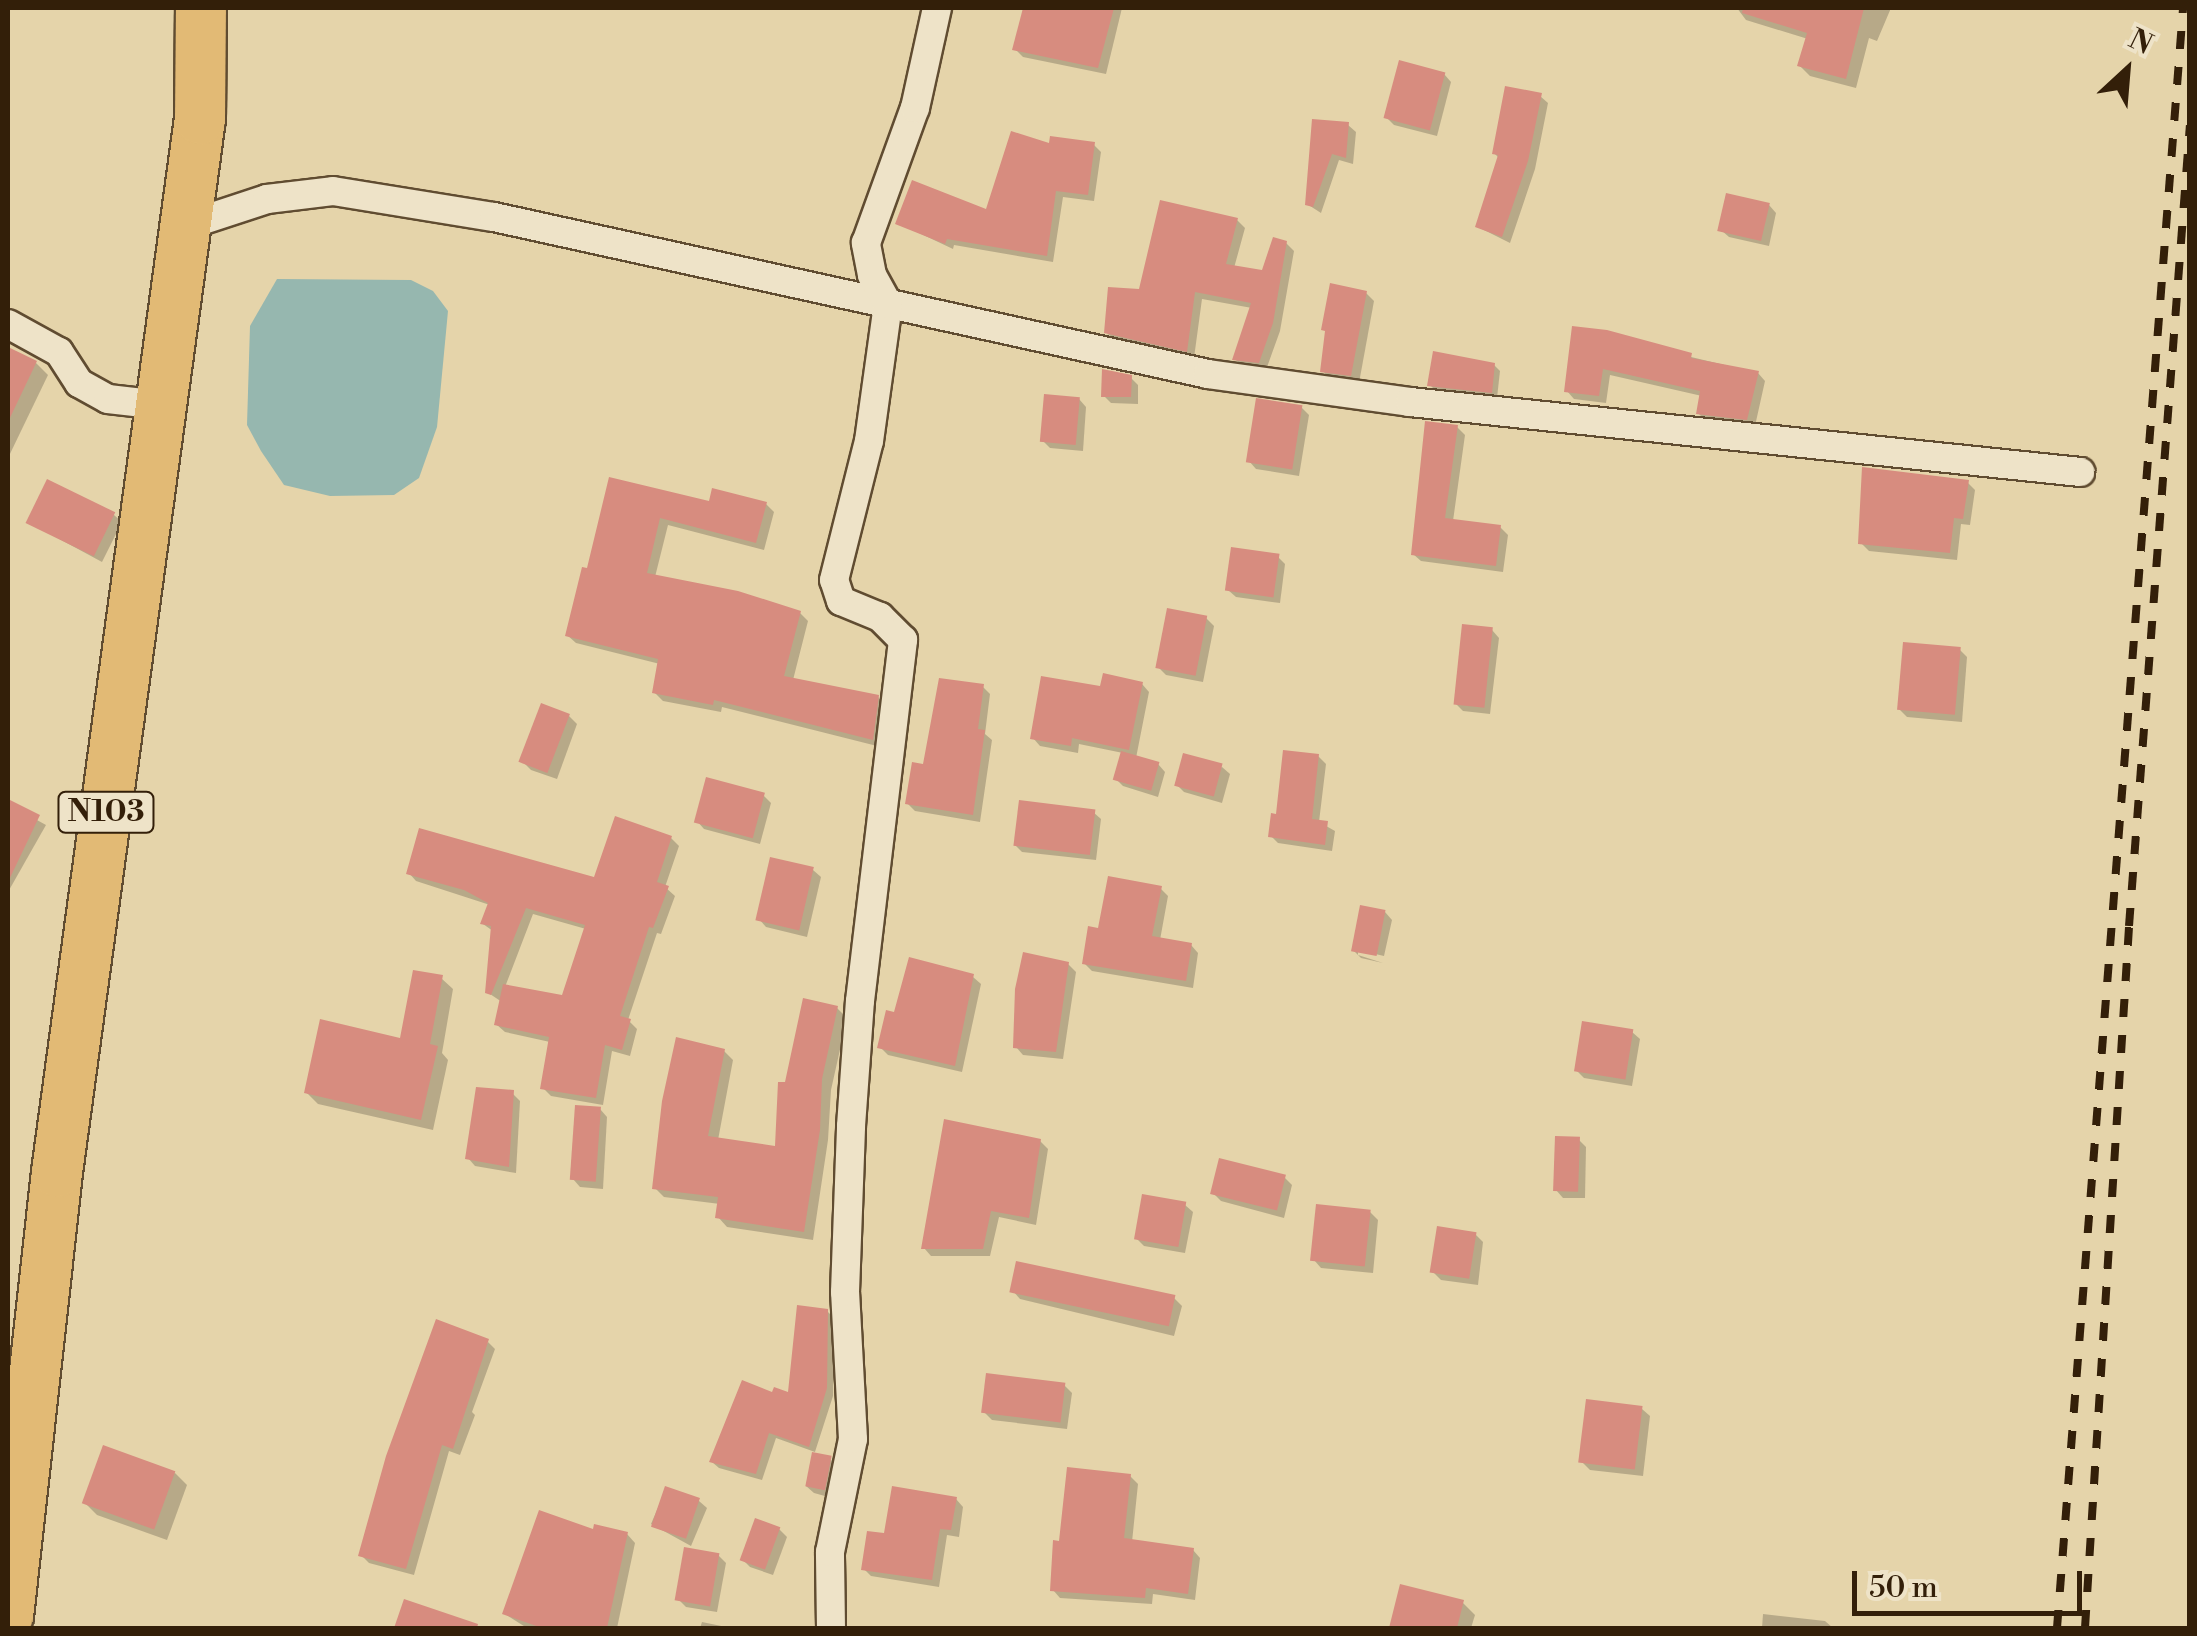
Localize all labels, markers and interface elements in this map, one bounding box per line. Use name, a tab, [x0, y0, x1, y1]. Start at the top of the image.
north arrow	[2077, 20, 2177, 120]
text: N	[2123, 22, 2158, 63]
road number: N103	[56, 787, 156, 837]
scale bar	[1857, 1551, 2087, 1613]
text: 50 m	[1869, 1569, 1938, 1607]

